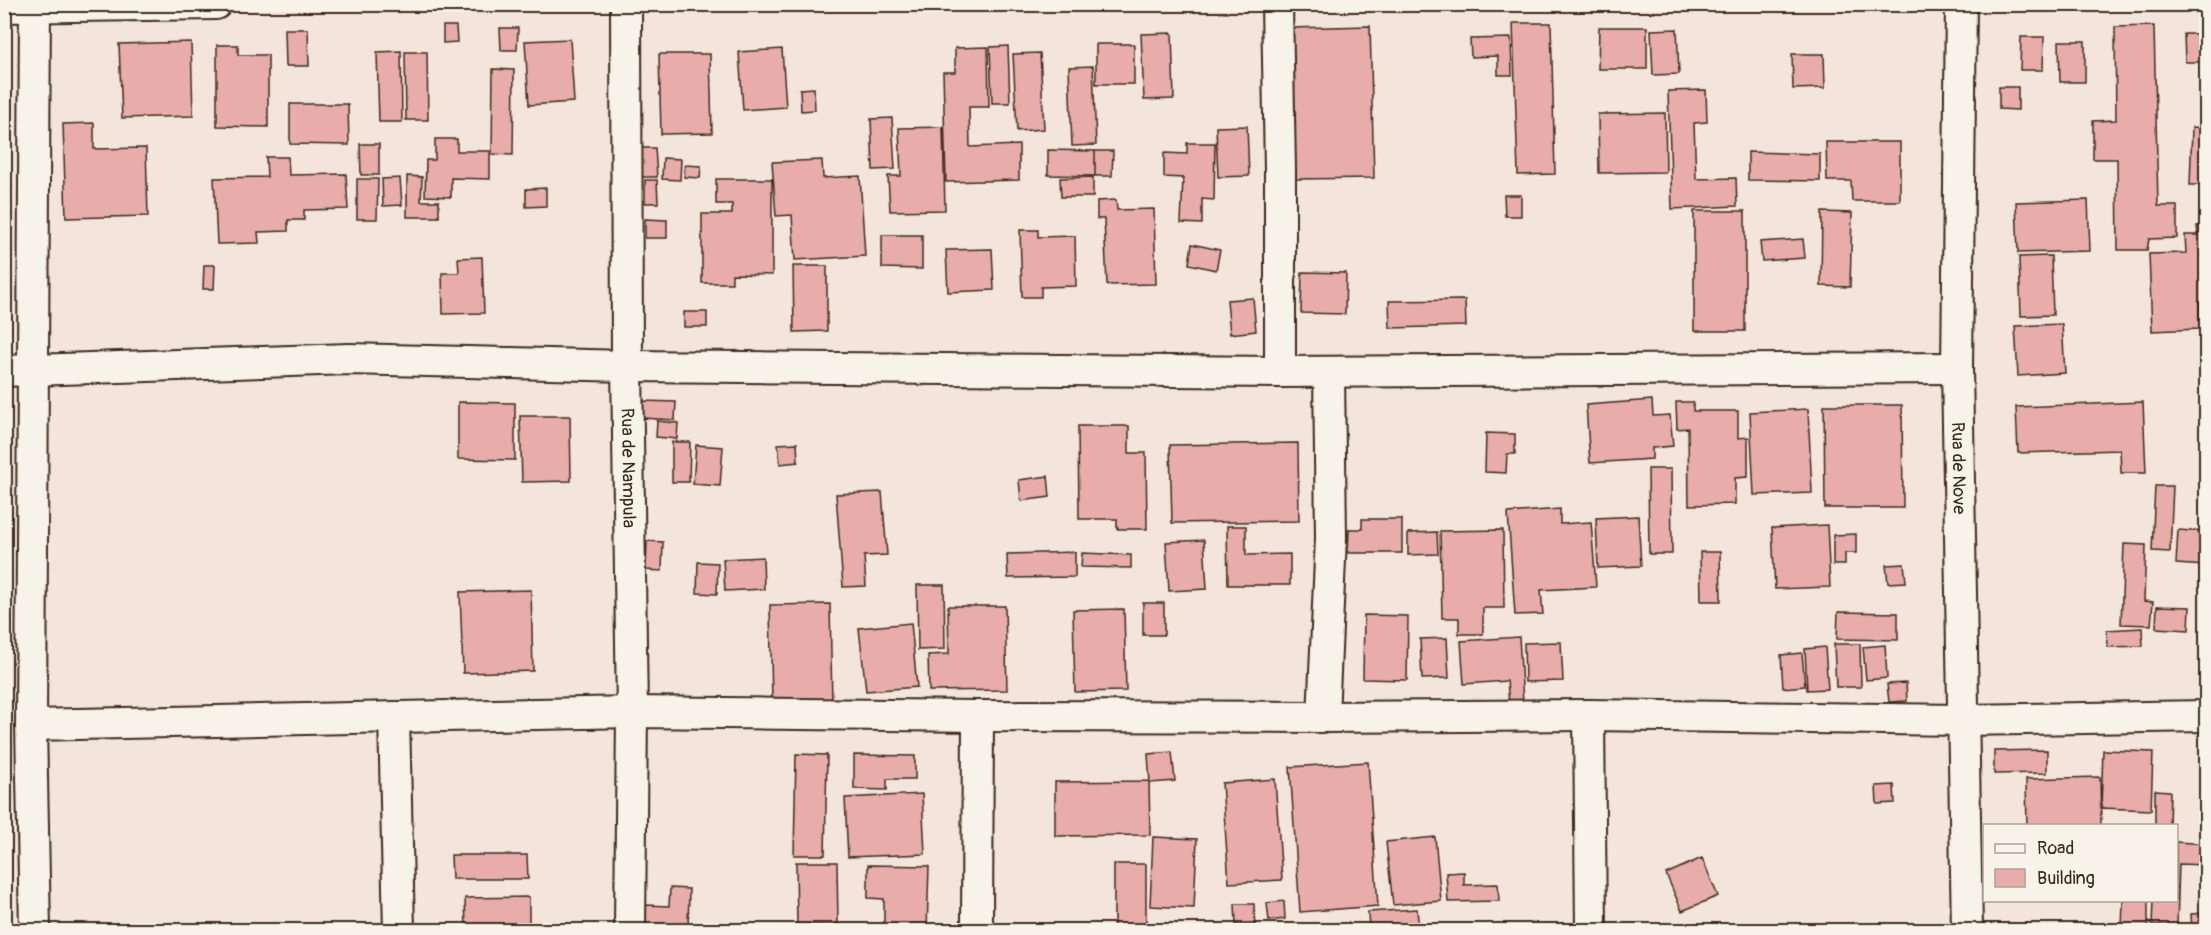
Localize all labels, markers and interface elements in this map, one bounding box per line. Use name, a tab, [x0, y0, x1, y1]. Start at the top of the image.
street label: Rua de Nampula	[616, 408, 640, 528]
street label: Rua de Nove	[1946, 422, 1971, 514]
legend	[1983, 824, 2178, 902]
text: Road	[2037, 837, 2074, 860]
text: Building	[2037, 867, 2095, 890]

